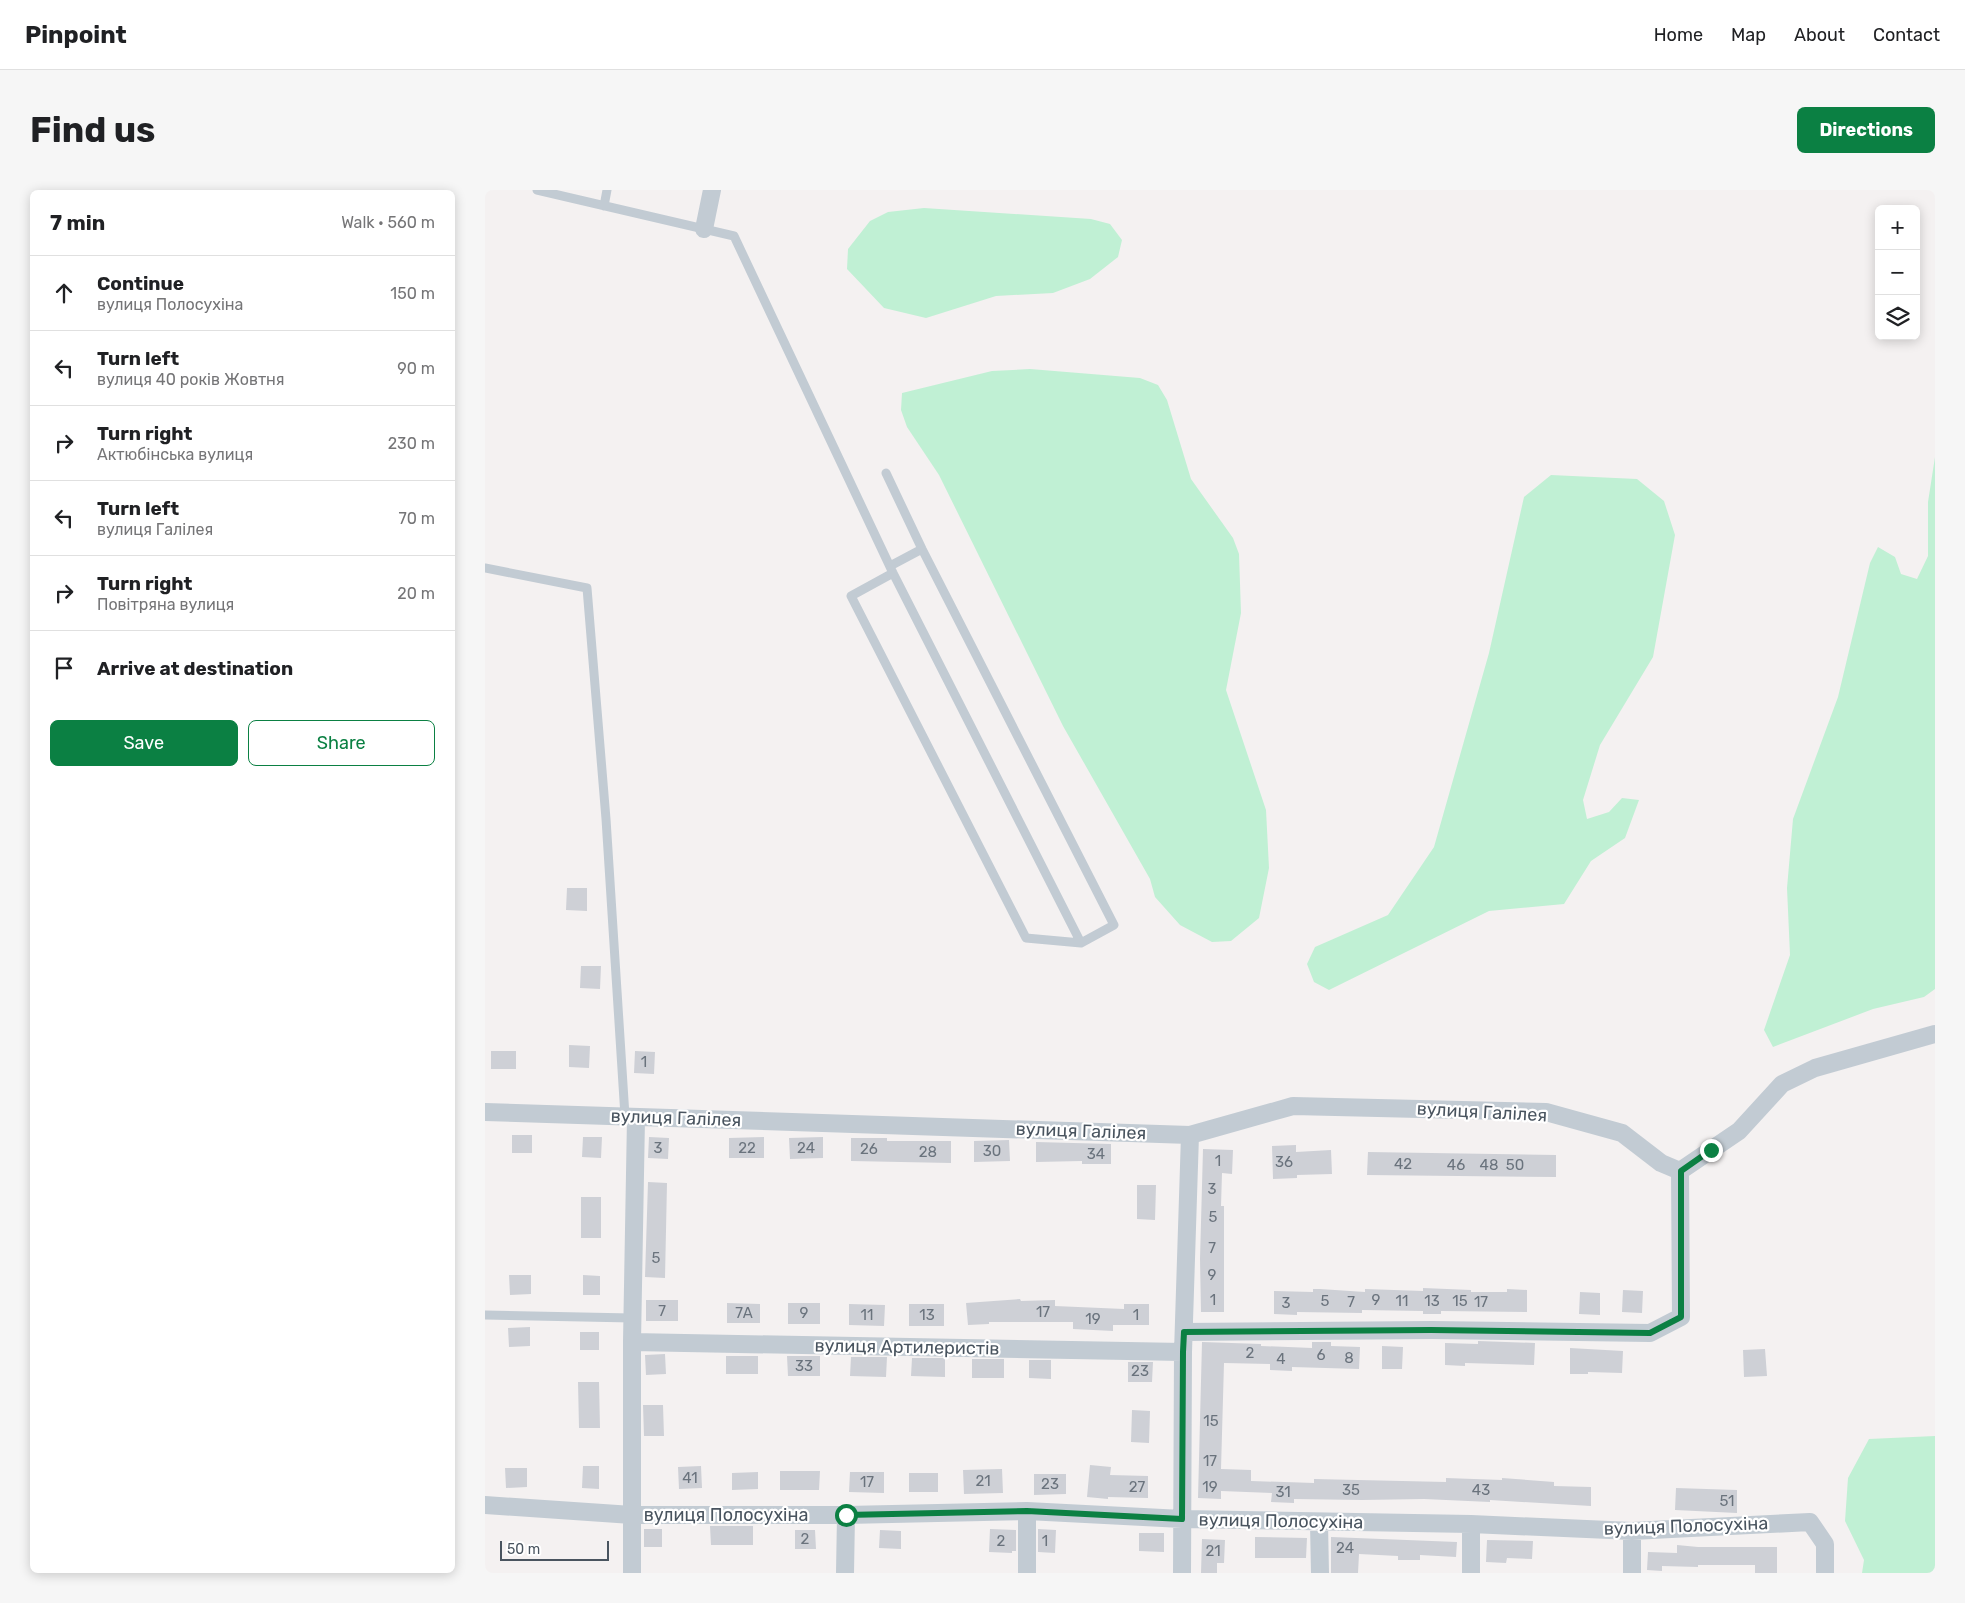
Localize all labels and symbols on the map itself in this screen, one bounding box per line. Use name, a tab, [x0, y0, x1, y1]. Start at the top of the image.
house number: 1	[641, 1053, 647, 1071]
street label: вулиця Галілея	[1416, 1098, 1548, 1126]
street label: вулиця Галілея	[610, 1105, 742, 1131]
street label: вулиця Галілея	[1015, 1118, 1147, 1144]
house number: 3	[653, 1139, 663, 1157]
house number: 22	[738, 1139, 756, 1157]
house number: 24	[797, 1139, 815, 1157]
route end	[1700, 1139, 1723, 1162]
house number: 26	[860, 1140, 878, 1158]
house number: 30	[983, 1142, 1001, 1160]
house number: 28	[919, 1143, 937, 1161]
house number: 34	[1087, 1145, 1105, 1163]
house number: 1	[1215, 1152, 1221, 1170]
house number: 36	[1275, 1153, 1293, 1171]
house number: 42	[1394, 1155, 1412, 1173]
house number: 46	[1447, 1156, 1465, 1174]
house number: 48	[1480, 1156, 1498, 1174]
house number: 50	[1506, 1156, 1524, 1174]
house number: 3	[1207, 1180, 1217, 1198]
house number: 5	[1209, 1208, 1218, 1226]
house number: 7	[1208, 1239, 1216, 1257]
house number: 5	[652, 1249, 661, 1267]
house number: 9	[1208, 1266, 1217, 1284]
house number: 1	[1210, 1291, 1216, 1309]
house number: 9	[1372, 1291, 1381, 1309]
house number: 5	[1321, 1292, 1330, 1310]
house number: 11	[1396, 1292, 1408, 1310]
house number: 13	[1424, 1292, 1440, 1310]
house number: 15	[1452, 1292, 1468, 1310]
house number: 7	[1347, 1293, 1355, 1311]
house number: 17	[1474, 1293, 1488, 1311]
house number: 3	[1281, 1294, 1291, 1312]
house number: 7	[658, 1302, 666, 1320]
house number: 17	[1036, 1303, 1050, 1321]
house number: 7А	[735, 1304, 753, 1322]
house number: 9	[800, 1304, 809, 1322]
house number: 11	[861, 1306, 873, 1324]
house number: 13	[919, 1306, 935, 1324]
house number: 1	[1133, 1306, 1139, 1324]
house number: 19	[1085, 1310, 1101, 1328]
street label: вулиця Артилеристів	[814, 1334, 1000, 1360]
house number: 2	[1246, 1344, 1255, 1362]
house number: 6	[1316, 1346, 1326, 1364]
house number: 8	[1344, 1349, 1354, 1367]
house number: 4	[1276, 1350, 1286, 1368]
house number: 33	[795, 1357, 813, 1375]
house number: 23	[1131, 1362, 1149, 1380]
house number: 15	[1203, 1412, 1219, 1430]
house number: 17	[1203, 1452, 1217, 1470]
house number: 41	[682, 1469, 698, 1487]
house number: 21	[975, 1472, 991, 1490]
house number: 17	[860, 1473, 874, 1491]
house number: 23	[1041, 1475, 1059, 1493]
house number: 27	[1129, 1478, 1146, 1496]
house number: 19	[1202, 1478, 1218, 1496]
house number: 35	[1342, 1481, 1360, 1499]
house number: 43	[1472, 1481, 1490, 1499]
house number: 31	[1275, 1483, 1291, 1501]
house number: 51	[1719, 1492, 1735, 1510]
street label: вулиця Полосухіна	[644, 1504, 808, 1526]
route start	[835, 1504, 858, 1527]
street label: вулиця Полосухіна	[1198, 1509, 1364, 1533]
street label: вулиця Полосухіна	[1603, 1512, 1769, 1540]
house number: 2	[801, 1530, 810, 1548]
house number: 2	[997, 1532, 1006, 1550]
house number: 1	[1042, 1532, 1048, 1550]
scale bar	[500, 1538, 609, 1561]
house number: 24	[1336, 1539, 1354, 1557]
house number: 21	[1205, 1542, 1221, 1560]

